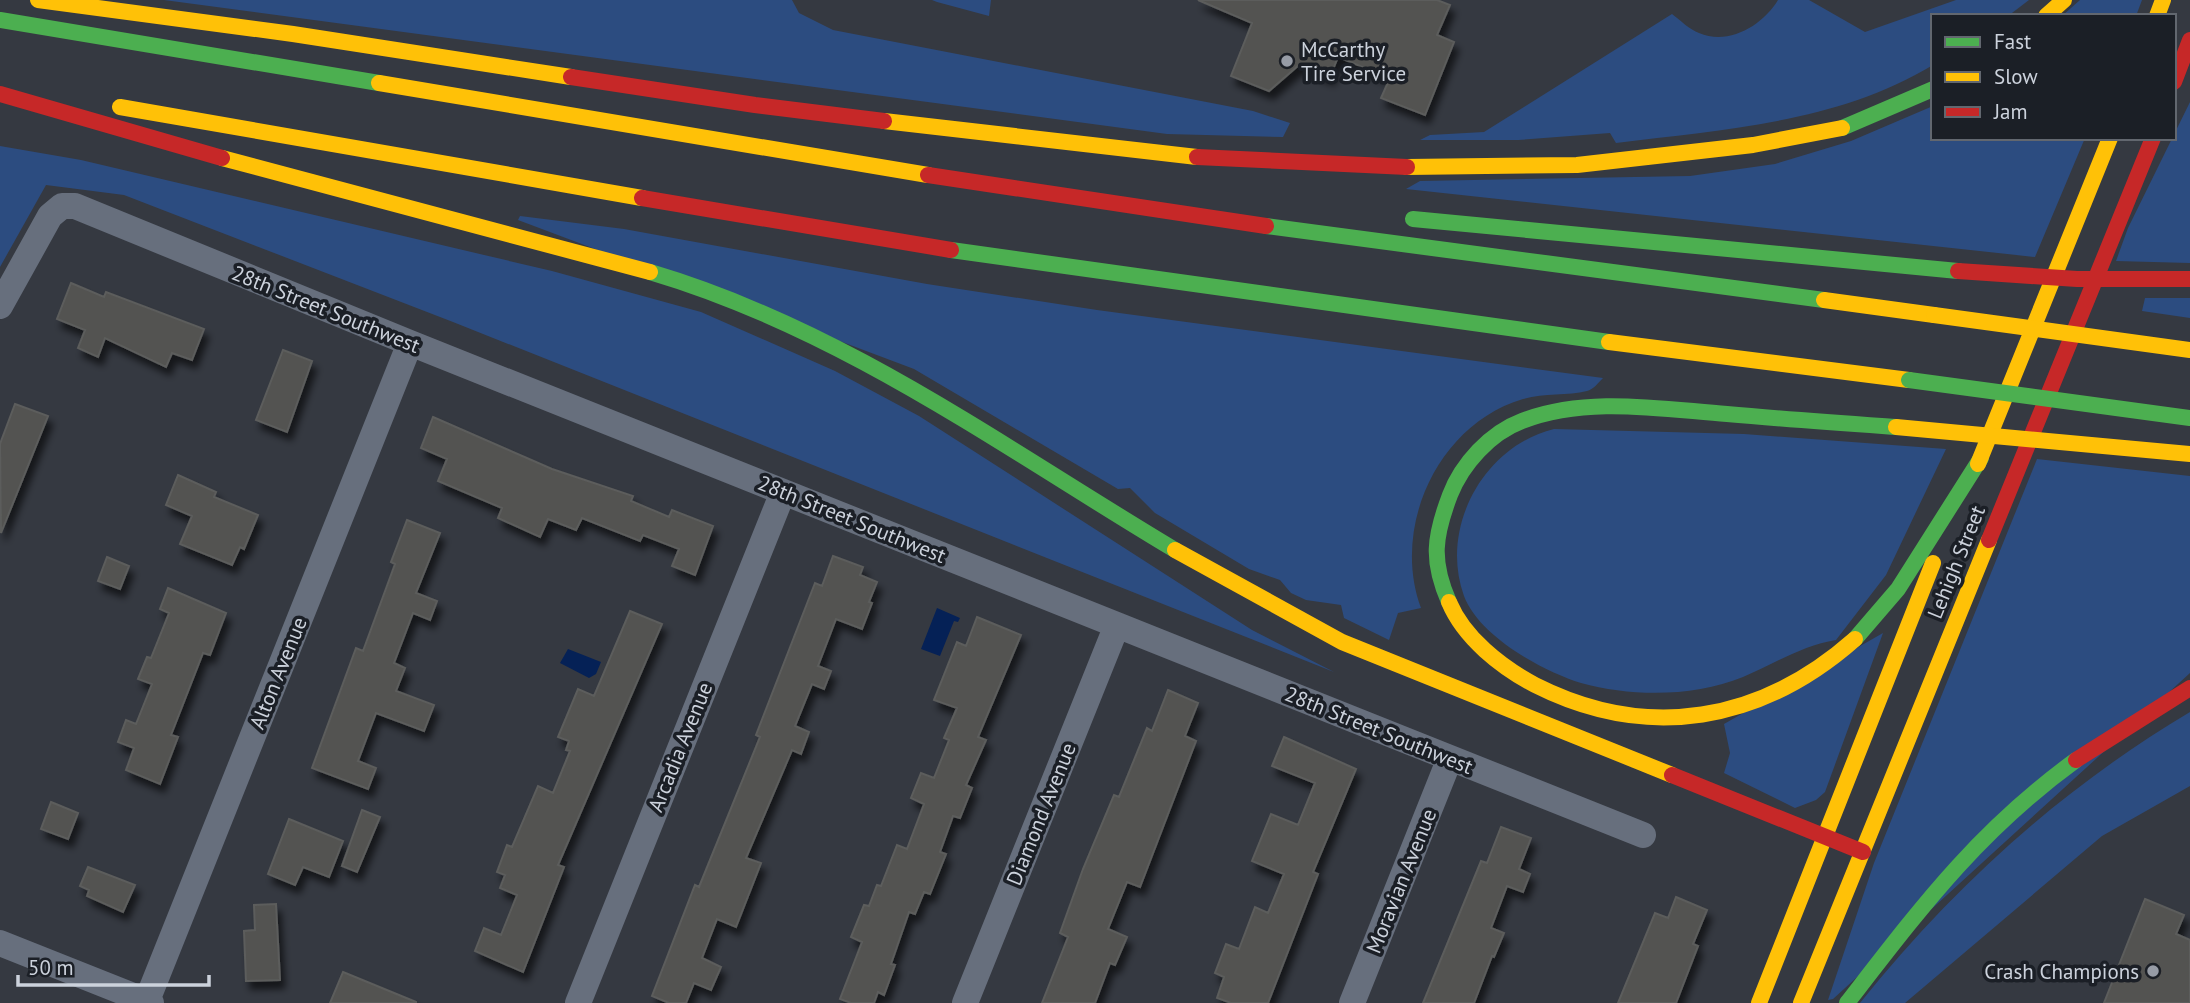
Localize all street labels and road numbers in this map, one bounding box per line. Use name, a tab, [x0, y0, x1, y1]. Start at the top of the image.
street label: 28th Street Southwest	[228, 259, 424, 359]
street label: 28th Street Southwest	[754, 469, 950, 569]
street label: Lehigh Street	[1921, 502, 1991, 622]
street label: Alton Avenue	[243, 613, 313, 733]
street label: Arcadia Avenue	[642, 678, 718, 816]
street label: 28th Street Southwest	[1281, 680, 1477, 780]
street label: Diamond Avenue	[1000, 739, 1082, 889]
street label: Moravian Avenue	[1360, 805, 1442, 957]

